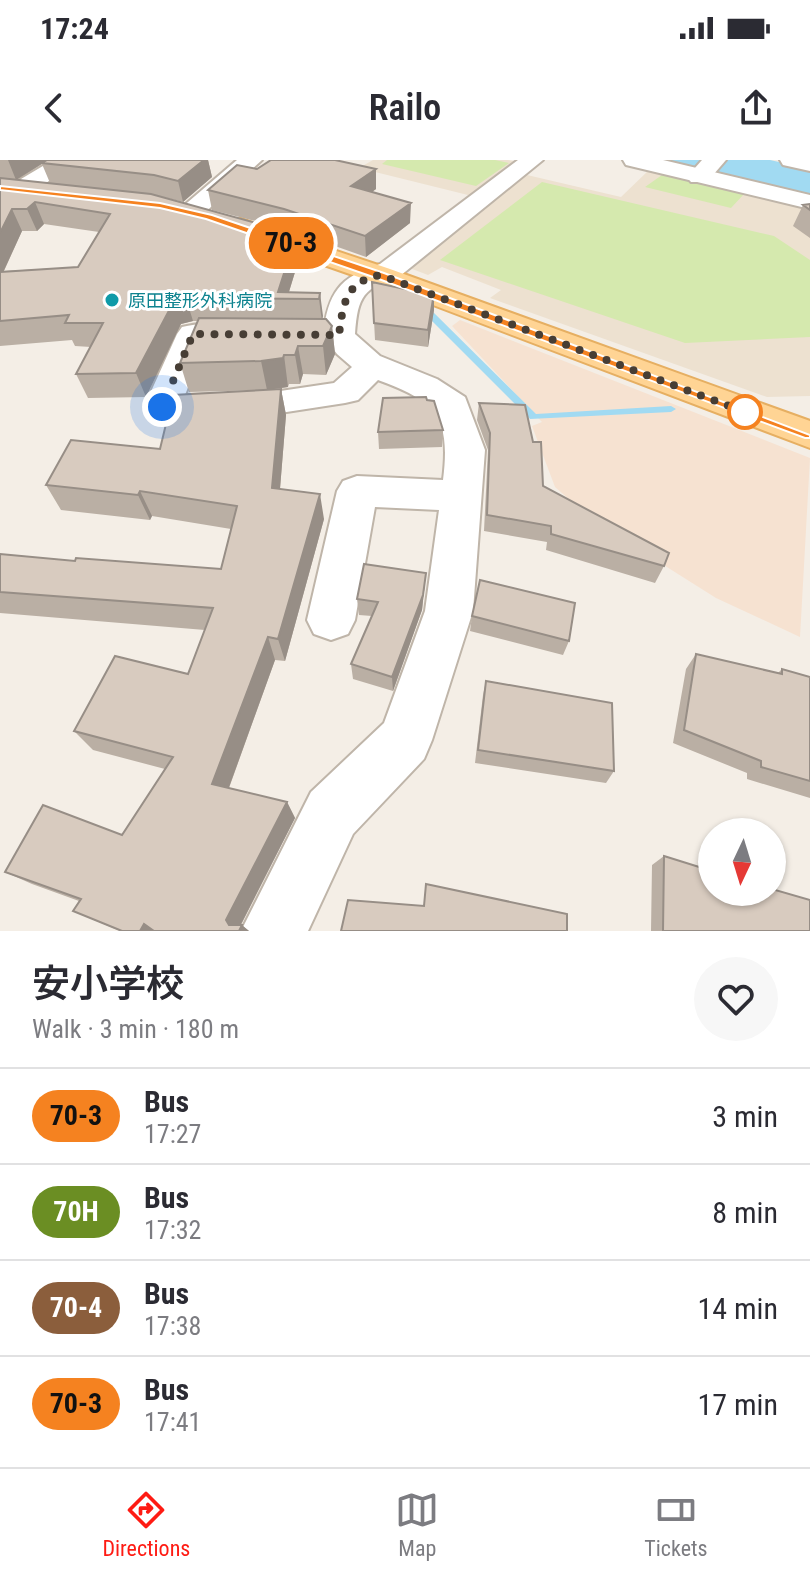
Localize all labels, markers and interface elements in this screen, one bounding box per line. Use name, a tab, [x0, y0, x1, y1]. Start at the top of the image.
text: 17:24	[40, 11, 109, 46]
icon: back	[32, 86, 76, 130]
icon: share	[734, 86, 778, 130]
text: Railo	[369, 87, 441, 129]
line badge: 70-3	[235, 217, 347, 269]
text: 70-3	[265, 226, 317, 259]
place label: 原田整形外科病院	[128, 290, 272, 311]
marker: 原田整形外科病院	[103, 291, 121, 309]
your location	[142, 387, 182, 427]
unlabelled marker	[728, 395, 762, 429]
north arrow	[698, 818, 786, 906]
map controls	[698, 818, 786, 906]
button: heart	[694, 957, 778, 1041]
text: 安小学校	[32, 962, 184, 1006]
text: Walk · 3 min · 180 m	[32, 1014, 239, 1044]
text: Bus	[144, 1084, 189, 1119]
text: 70-3	[50, 1099, 102, 1132]
text: 3 min	[712, 1099, 778, 1134]
text: 17:27	[144, 1119, 201, 1149]
text: Bus	[144, 1180, 189, 1215]
text: 70H	[53, 1195, 99, 1228]
text: 8 min	[712, 1195, 778, 1230]
text: 17:32	[144, 1215, 201, 1245]
text: Bus	[144, 1276, 189, 1311]
text: 70-4	[50, 1291, 102, 1324]
text: 14 min	[697, 1291, 778, 1326]
text: 17:38	[144, 1311, 201, 1341]
text: Bus	[144, 1372, 189, 1407]
text: 70-3	[50, 1387, 102, 1420]
text: 17 min	[697, 1387, 778, 1422]
text: 17:41	[144, 1407, 201, 1437]
tab: Directions	[102, 1488, 190, 1561]
tab: Map	[395, 1488, 439, 1561]
tab: Tickets	[644, 1488, 708, 1561]

